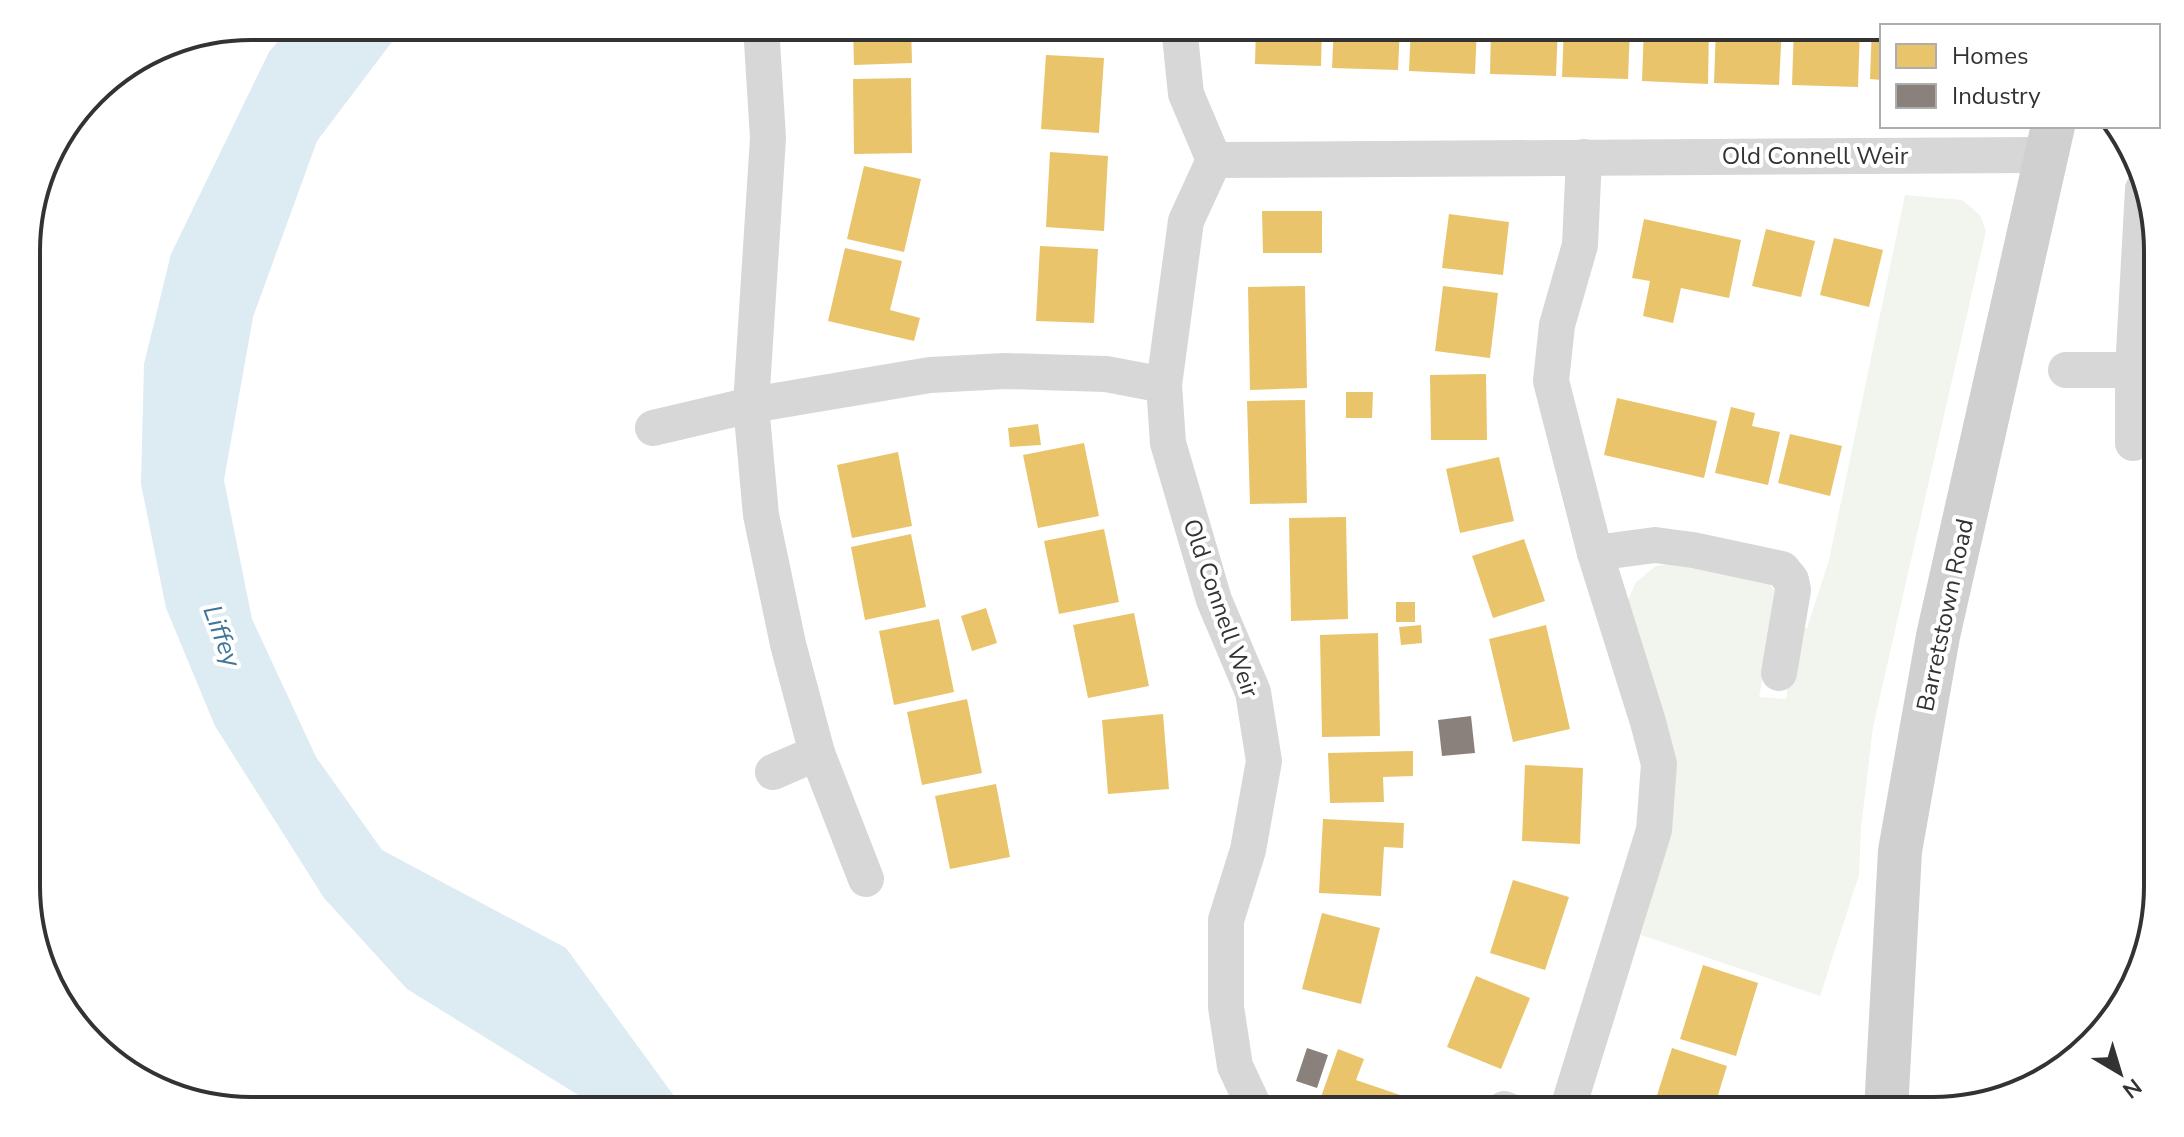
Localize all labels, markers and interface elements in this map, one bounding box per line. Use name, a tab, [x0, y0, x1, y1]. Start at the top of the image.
legend	[1880, 24, 2160, 128]
text: Homes	[1952, 40, 2028, 72]
text: Industry	[1952, 80, 2041, 112]
street label: Old Connell Weir	[1722, 140, 1909, 172]
street label: Old Connell Weir	[1176, 515, 1267, 702]
street label: Barretstown Road	[1909, 516, 1981, 714]
water label: Liffey	[195, 600, 250, 673]
north arrow	[2080, 1033, 2160, 1113]
text: N	[2116, 1071, 2147, 1105]

